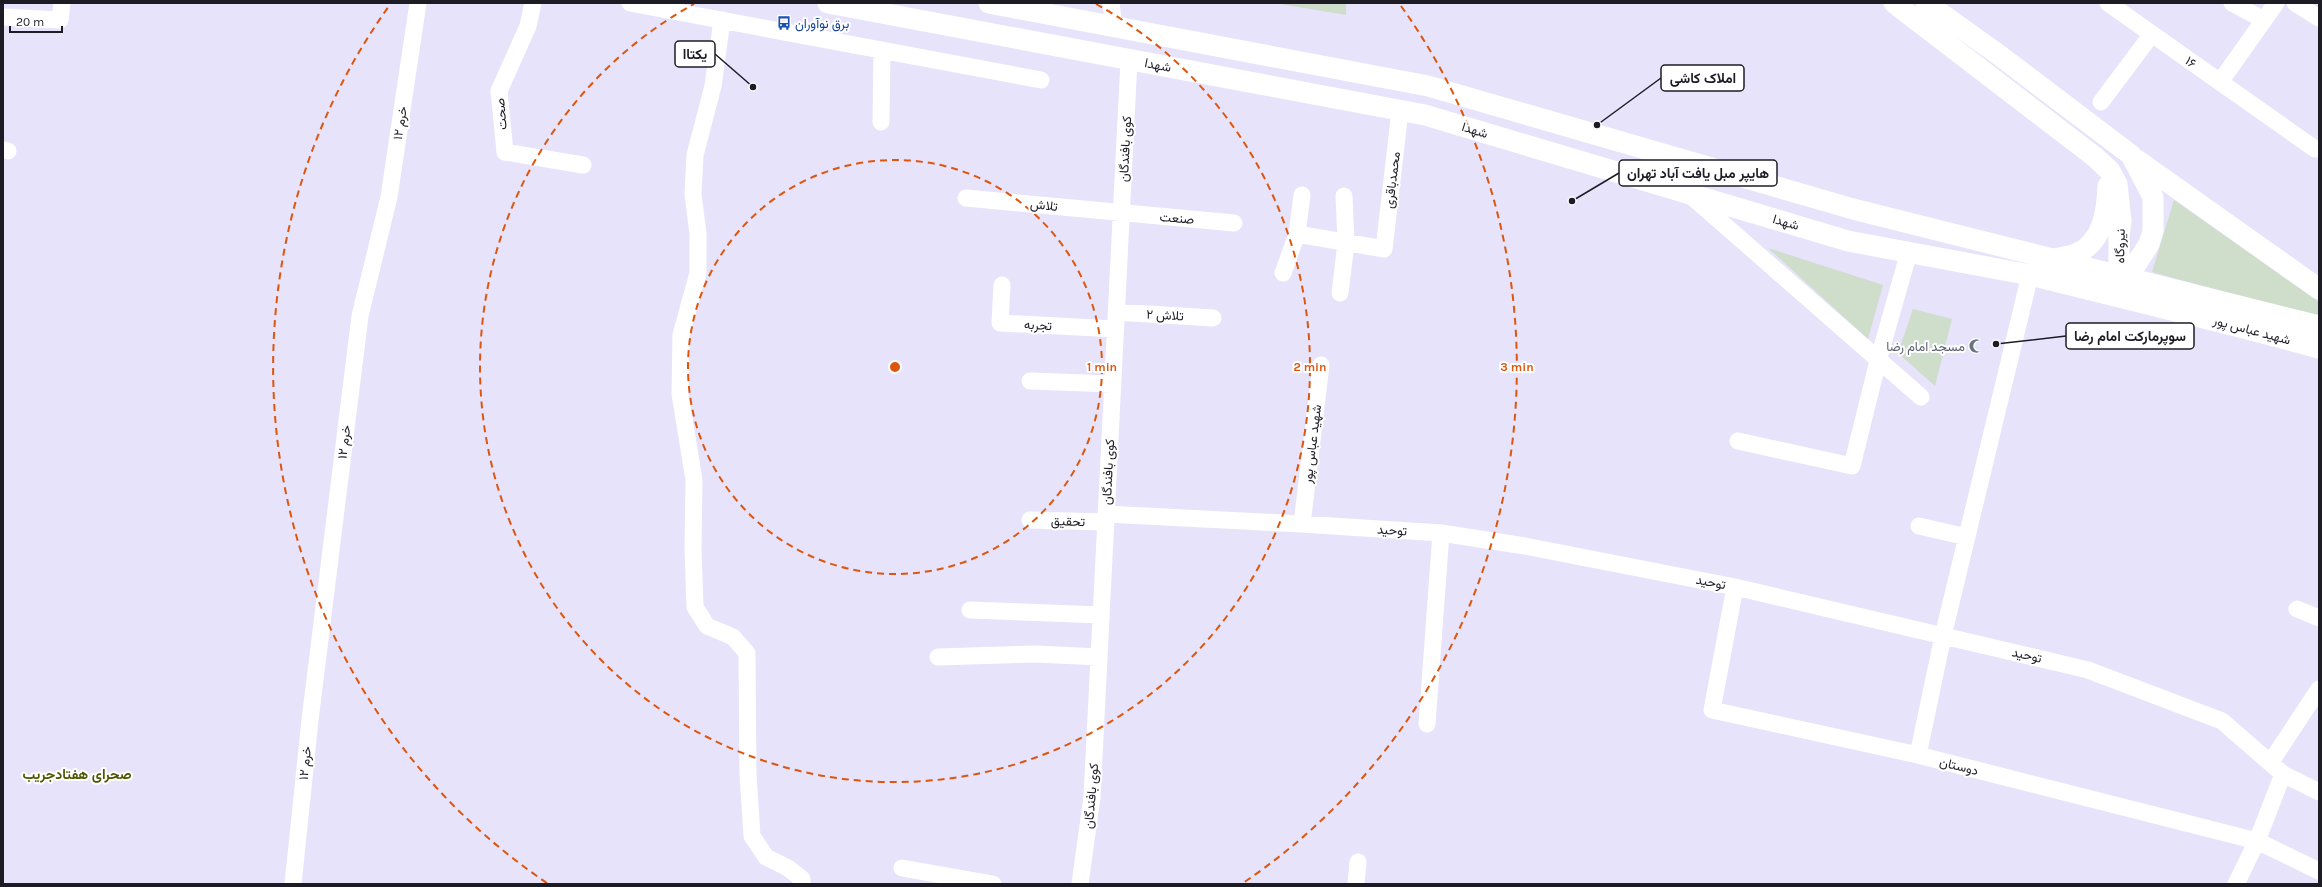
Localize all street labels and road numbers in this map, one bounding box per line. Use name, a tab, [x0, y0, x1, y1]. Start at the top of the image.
street label: ۱۶	[2183, 53, 2199, 71]
street label: شهدا	[1143, 55, 1173, 76]
street label: صحت	[492, 97, 510, 131]
street label: خرم ۱۲	[390, 105, 411, 141]
street label: کوی بافندگان	[1116, 115, 1135, 182]
street label: شهدا	[1460, 119, 1490, 142]
street label: محمدباقری	[1381, 150, 1404, 210]
street label: تلاش	[1029, 196, 1058, 215]
street label: صنعت	[1159, 209, 1195, 227]
street label: شهدا	[1771, 211, 1801, 234]
street label: نیروگاه	[2112, 228, 2129, 263]
street label: تلاش ۲	[1146, 307, 1184, 324]
street label: شهید عباس پور	[2210, 312, 2292, 349]
street label: تجربه	[1024, 317, 1052, 334]
street label: شهید عباس پور	[1300, 404, 1326, 486]
street label: خرم ۱۲	[334, 424, 355, 460]
street label: کوی بافندگان	[1099, 438, 1118, 505]
street label: تحقیق	[1051, 513, 1085, 530]
street label: توحید	[1376, 521, 1408, 540]
street label: توحید	[1695, 572, 1727, 593]
street label: توحید	[2010, 644, 2043, 667]
street label: خرم ۱۲	[296, 745, 315, 781]
street label: دوستان	[1938, 754, 1980, 779]
street label: کوی بافندگان	[1081, 762, 1102, 830]

